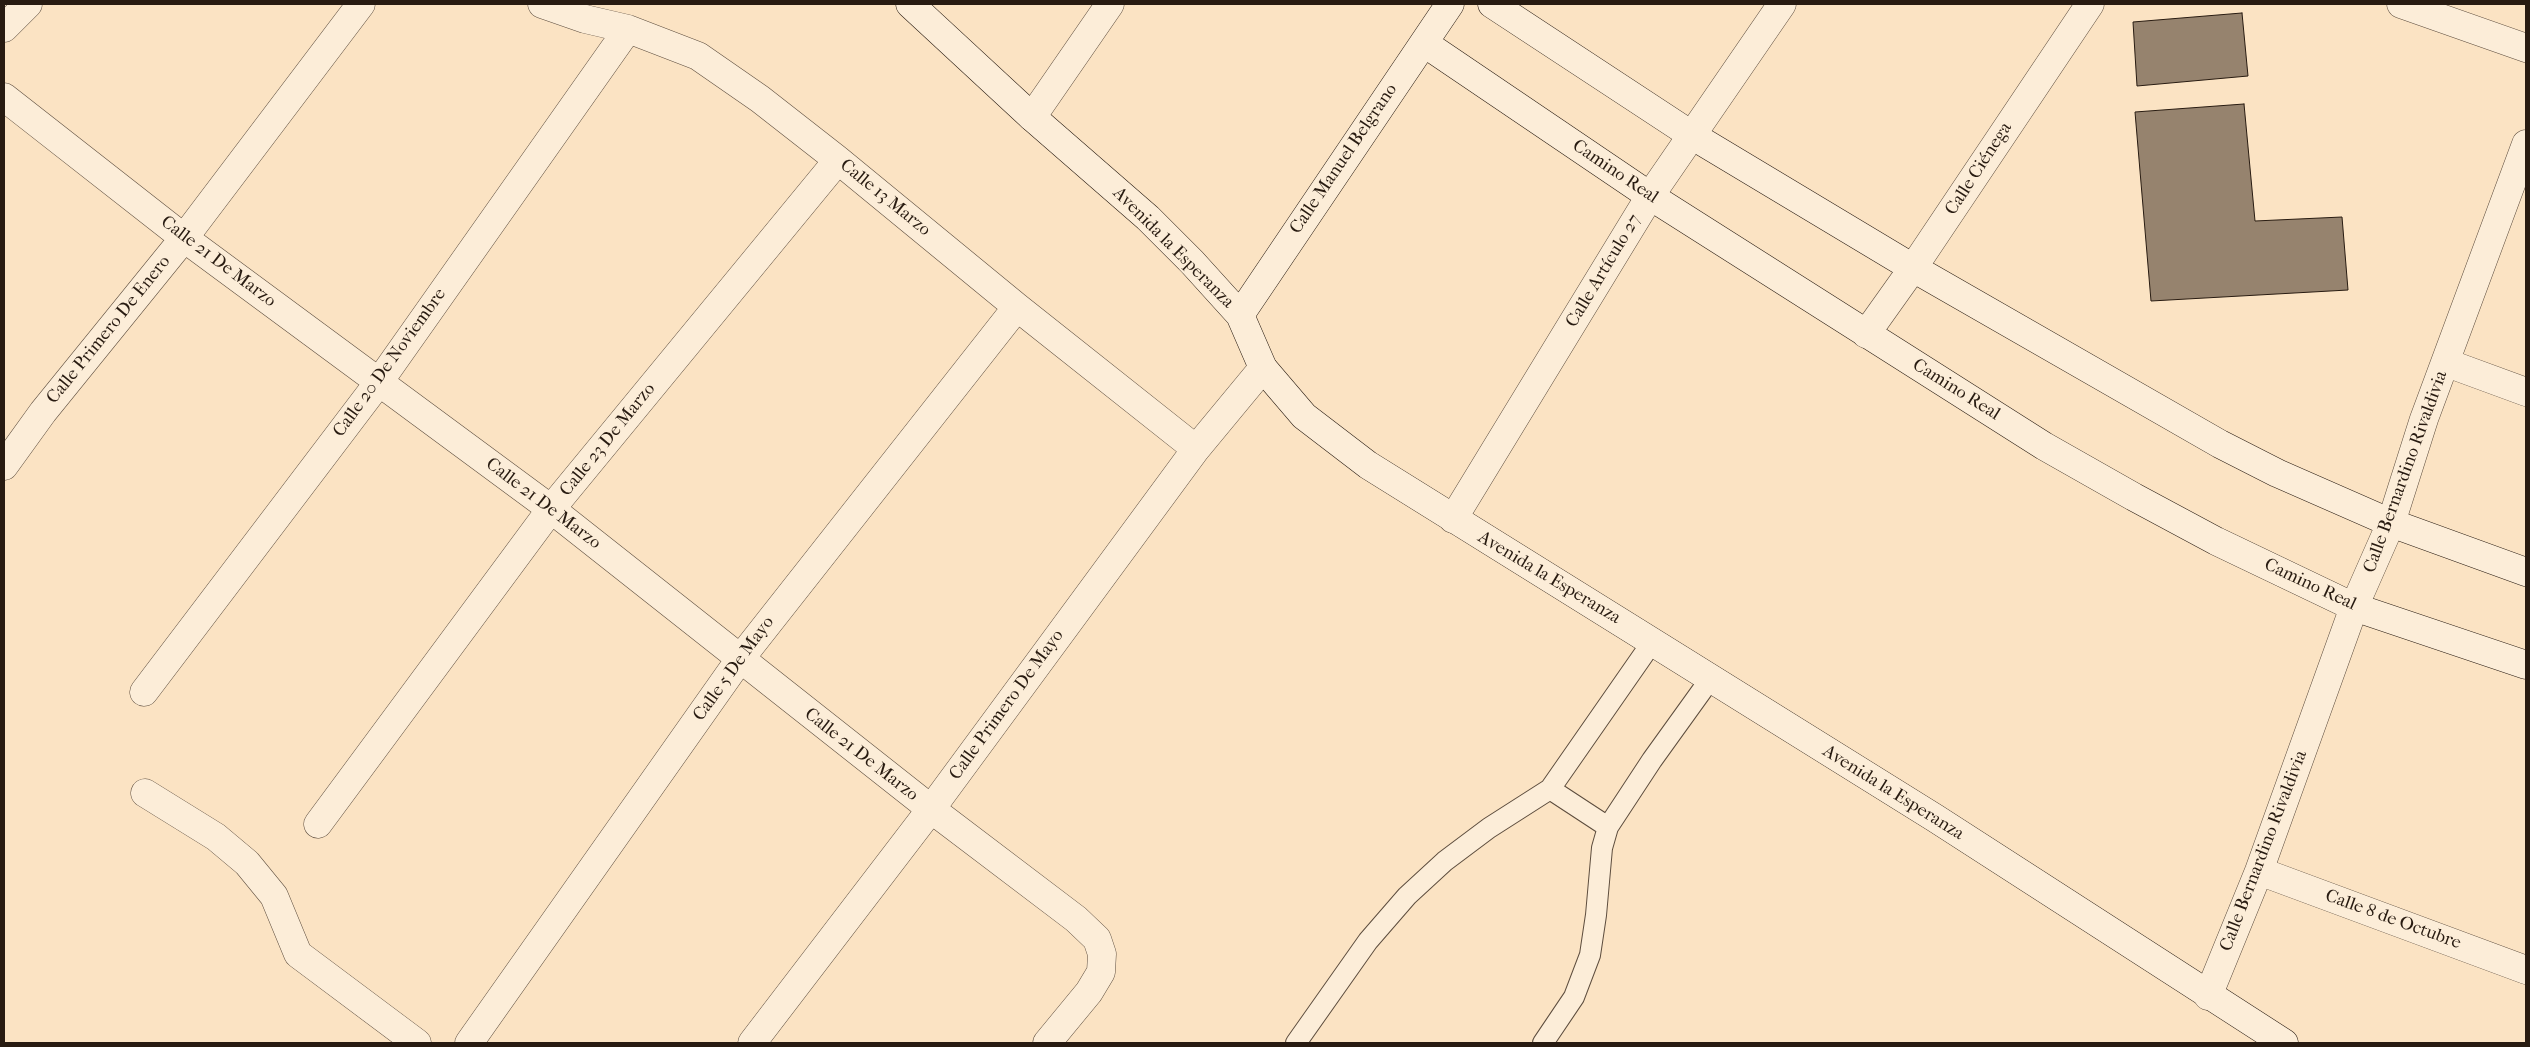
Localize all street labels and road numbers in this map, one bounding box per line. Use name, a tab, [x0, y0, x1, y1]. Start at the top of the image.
street label: Calle Manuel Belgrano	[1286, 80, 1402, 238]
street label: Calle Ciénega	[1941, 119, 2017, 219]
street label: Camino Real	[1568, 135, 1662, 209]
street label: Calle 13 Marzo	[835, 155, 935, 241]
street label: Avenida la Esperanza	[1108, 183, 1238, 313]
street label: Calle Artículo 27	[1562, 211, 1646, 331]
street label: Calle 21 De Marzo	[156, 212, 280, 312]
street label: Calle Primero De Enero	[43, 251, 175, 409]
street label: Calle 20 De Noviembre	[329, 284, 451, 442]
street label: Camino Real	[1908, 355, 2004, 425]
street label: Calle Bernardino Rivaldivia	[2359, 368, 2453, 576]
street label: Calle 23 De Marzo	[556, 379, 660, 501]
street label: Calle 21 De Marzo	[481, 454, 605, 554]
street label: Avenida la Esperanza	[1474, 527, 1624, 629]
street label: Camino Real	[2261, 554, 2359, 616]
street label: Calle 5 De Mayo	[689, 612, 779, 726]
street label: Calle Primero De Mayo	[945, 626, 1069, 784]
street label: Calle 21 De Marzo	[800, 704, 922, 806]
street label: Avenida la Esperanza	[1818, 741, 1968, 845]
street label: Calle Bernardino Rivaldivia	[2216, 747, 2312, 955]
street label: Calle 8 de Octubre	[2322, 885, 2464, 955]

